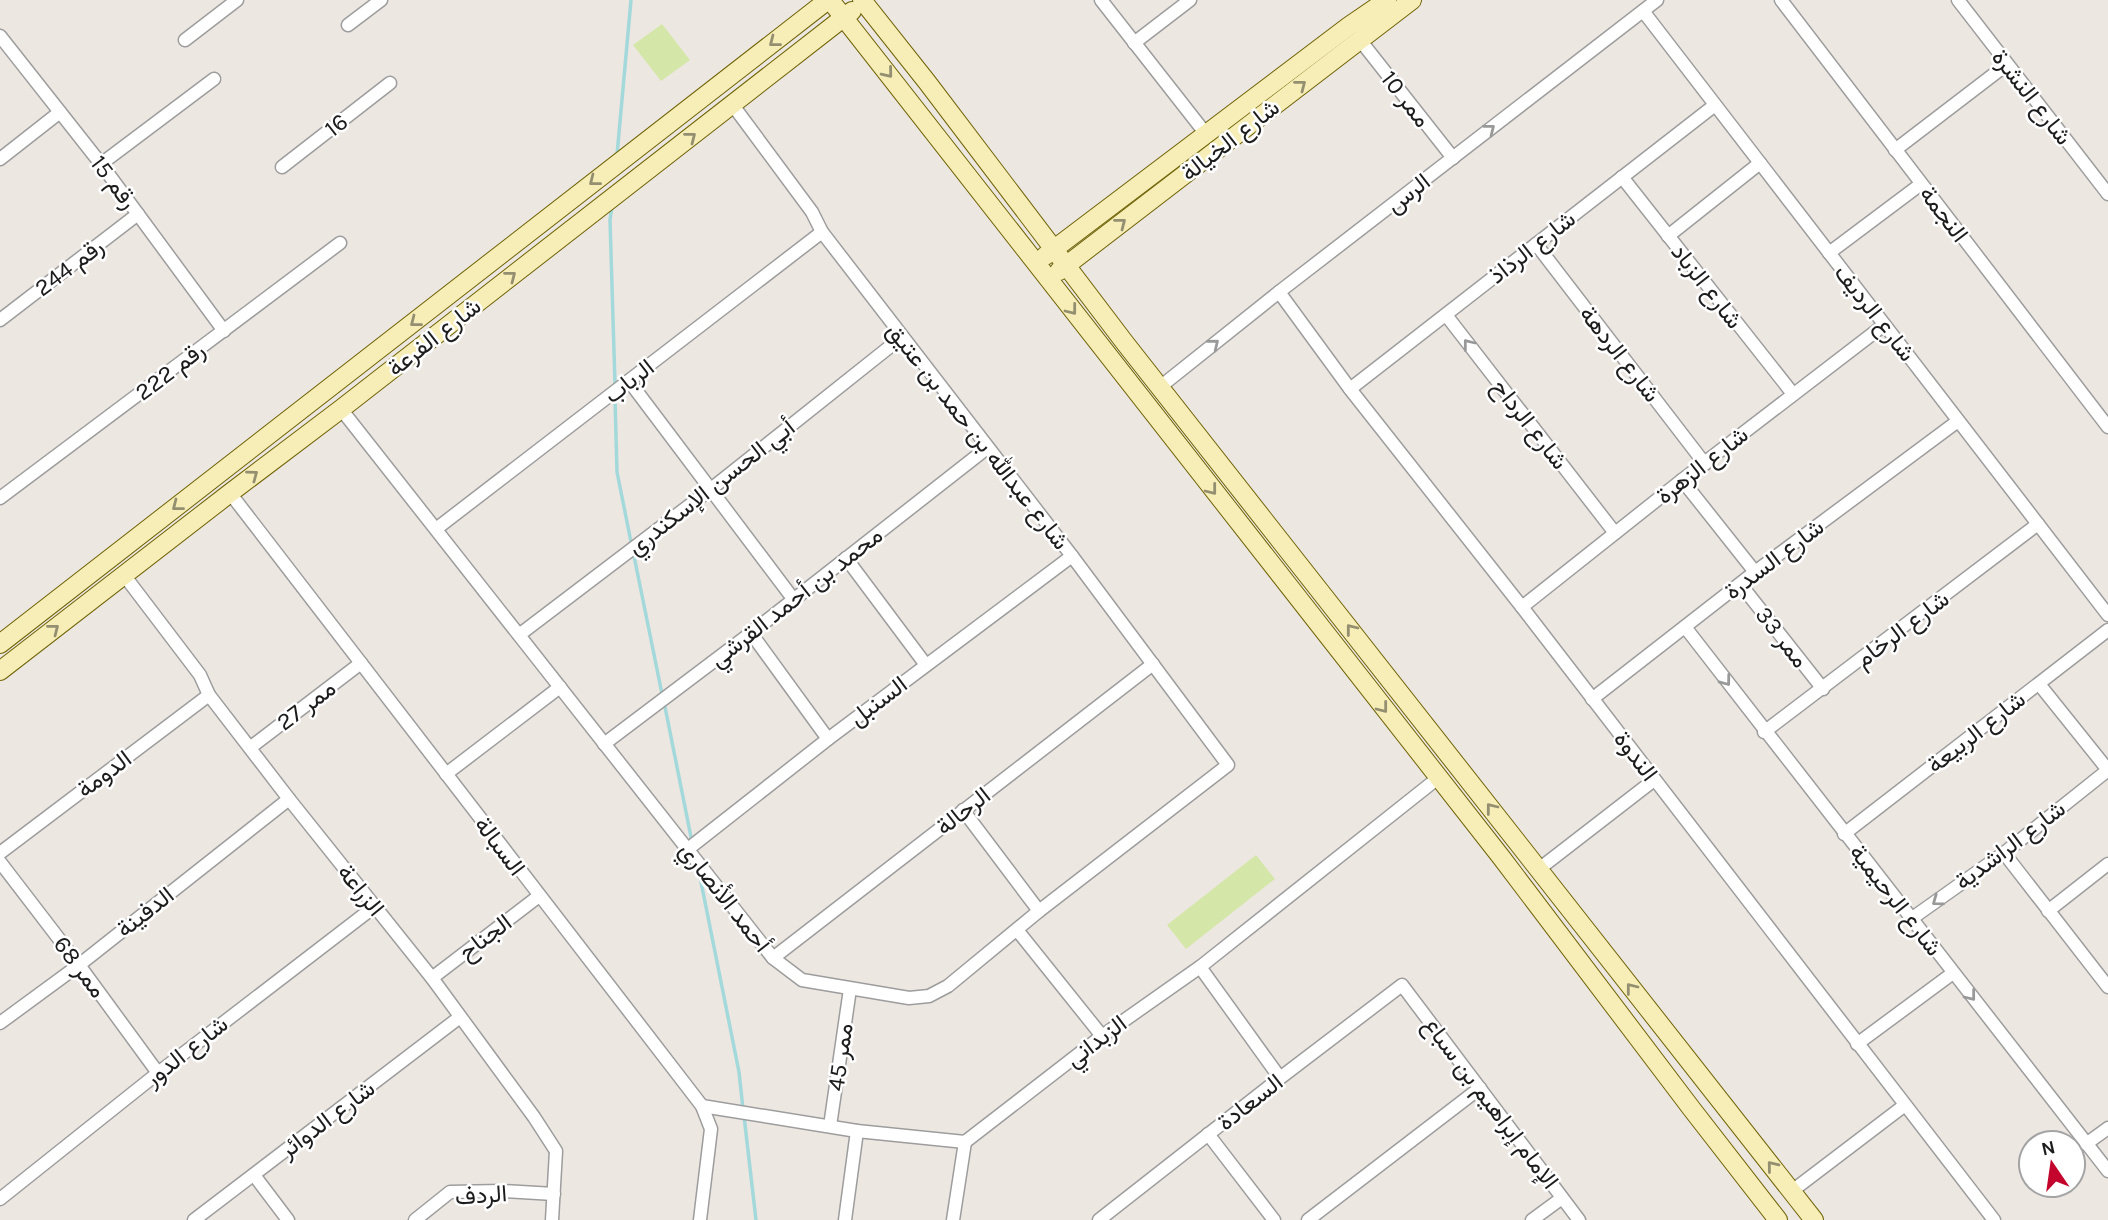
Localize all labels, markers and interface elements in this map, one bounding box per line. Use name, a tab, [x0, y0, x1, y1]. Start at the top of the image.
one-way arrow	[769, 33, 781, 46]
street label: شارع النشرة	[1984, 44, 2078, 152]
one-way arrow	[880, 64, 892, 77]
street label: ممر 10	[1375, 65, 1437, 133]
one-way arrow	[1294, 80, 1306, 93]
street label: شارع الخيالة	[1175, 93, 1286, 189]
street label: 16	[319, 107, 353, 143]
one-way arrow	[1482, 125, 1494, 138]
one-way arrow	[683, 132, 695, 145]
street label: رقم 15	[83, 150, 143, 216]
street label: الرس	[1380, 167, 1436, 220]
one-way arrow	[589, 173, 602, 186]
street label: النجمة	[1914, 180, 1974, 248]
street label: شارع الرذاذ	[1483, 204, 1582, 291]
one-way arrow	[1113, 219, 1126, 232]
street label: رقم 244	[29, 232, 110, 304]
street label: شارع الزباد	[1664, 238, 1749, 335]
street label: شارع الرديف	[1827, 259, 1921, 368]
one-way arrow	[503, 272, 516, 285]
street label: شارع الفرعة	[382, 292, 487, 384]
street label: شارع الردهة	[1572, 300, 1666, 409]
one-way arrow	[1064, 303, 1077, 315]
one-way arrow	[411, 313, 423, 326]
street label: شارع عبدالله بن حمد بن عتيق	[879, 317, 1075, 556]
street label: رقم 222	[130, 336, 212, 408]
one-way arrow	[1464, 339, 1477, 351]
one-way arrow	[1206, 340, 1218, 353]
street label: الرباب	[599, 353, 660, 410]
street label: شارع الرداح	[1484, 373, 1574, 476]
street label: أبي الحسن الإسكندري	[622, 413, 804, 565]
street label: شارع الزهرة	[1650, 420, 1755, 511]
one-way arrow	[245, 471, 258, 483]
one-way arrow	[1204, 482, 1217, 494]
one-way arrow	[173, 498, 185, 511]
street label: شارع السدرة	[1719, 513, 1830, 607]
street label: محمد بن أحمد القرشي	[704, 521, 891, 677]
street label: شارع الرخام	[1849, 585, 1956, 675]
street label: ممر 33	[1749, 601, 1815, 674]
one-way arrow	[46, 625, 58, 638]
one-way arrow	[1346, 625, 1359, 637]
street label: السنبل	[844, 670, 912, 732]
street label: ممر 27	[271, 674, 342, 737]
one-way arrow	[1718, 674, 1730, 686]
street label: شارع الربيعة	[1921, 685, 2032, 781]
one-way arrow	[1374, 700, 1387, 712]
street label: الندوة	[1607, 726, 1664, 787]
street label: الدومة	[71, 744, 137, 804]
street label: الرحالة	[930, 781, 997, 842]
street label: شارع الراشدية	[1949, 794, 2072, 897]
one-way arrow	[1487, 803, 1500, 816]
street label: السبالة	[469, 811, 531, 881]
street label: أحمد الأنصاري	[669, 836, 777, 961]
street label: شارع الرحيمية	[1842, 839, 1948, 962]
street label: الزراعة	[331, 858, 390, 922]
street label: الدفينة	[111, 881, 179, 943]
one-way arrow	[1932, 892, 1945, 905]
street label: الجناح	[453, 908, 518, 968]
street label: ممر 68	[47, 931, 112, 1004]
one-way arrow	[1627, 983, 1640, 995]
one-way arrow	[1962, 989, 1975, 1001]
street label: الزبداني	[1060, 1009, 1135, 1077]
street label: شارع الدور	[138, 1010, 235, 1094]
street label: الإمام إبراهيم بن سباع	[1416, 1012, 1565, 1196]
street label: ممر 45	[821, 1021, 860, 1093]
street label: السعادة	[1212, 1068, 1288, 1136]
street label: شارع الدوائر	[273, 1074, 381, 1166]
north arrow	[2017, 1129, 2087, 1199]
text: N	[2039, 1136, 2058, 1161]
one-way arrow	[1768, 1162, 1780, 1175]
street label: الردف	[454, 1179, 508, 1212]

